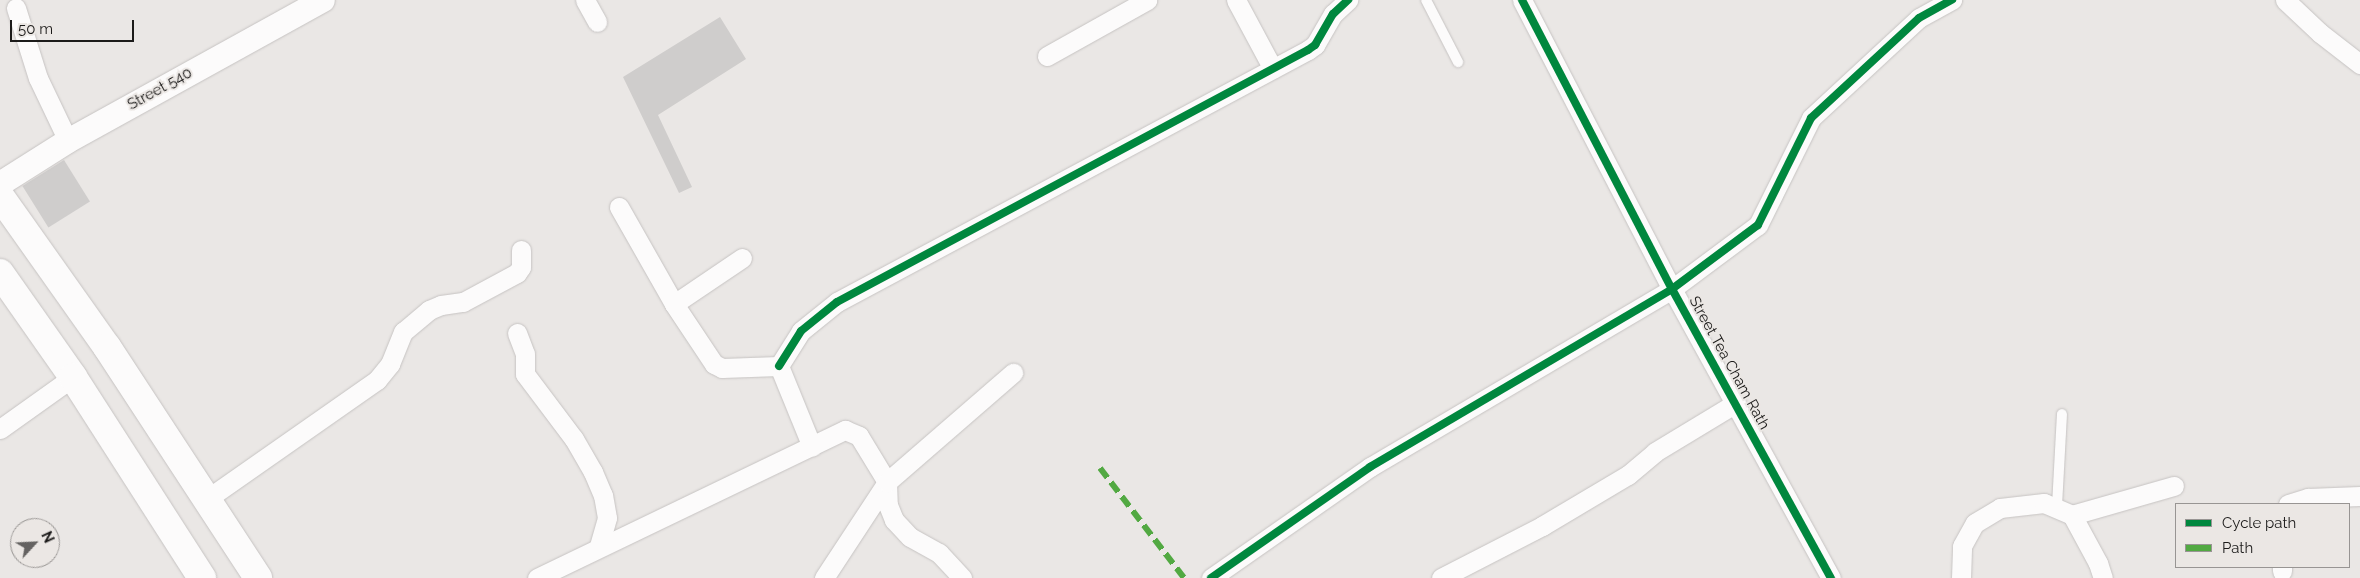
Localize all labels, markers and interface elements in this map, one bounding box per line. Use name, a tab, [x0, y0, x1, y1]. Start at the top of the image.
scale bar	[12, 10, 136, 42]
text: 50 m	[18, 20, 53, 38]
street label: Street 540	[125, 64, 195, 114]
street label: Street Tea Cham Rath	[1685, 293, 1773, 433]
legend	[2175, 503, 2350, 568]
text: Cycle path	[2222, 514, 2296, 532]
north arrow	[10, 518, 60, 568]
text: N	[38, 529, 57, 545]
text: Path	[2222, 539, 2253, 557]

